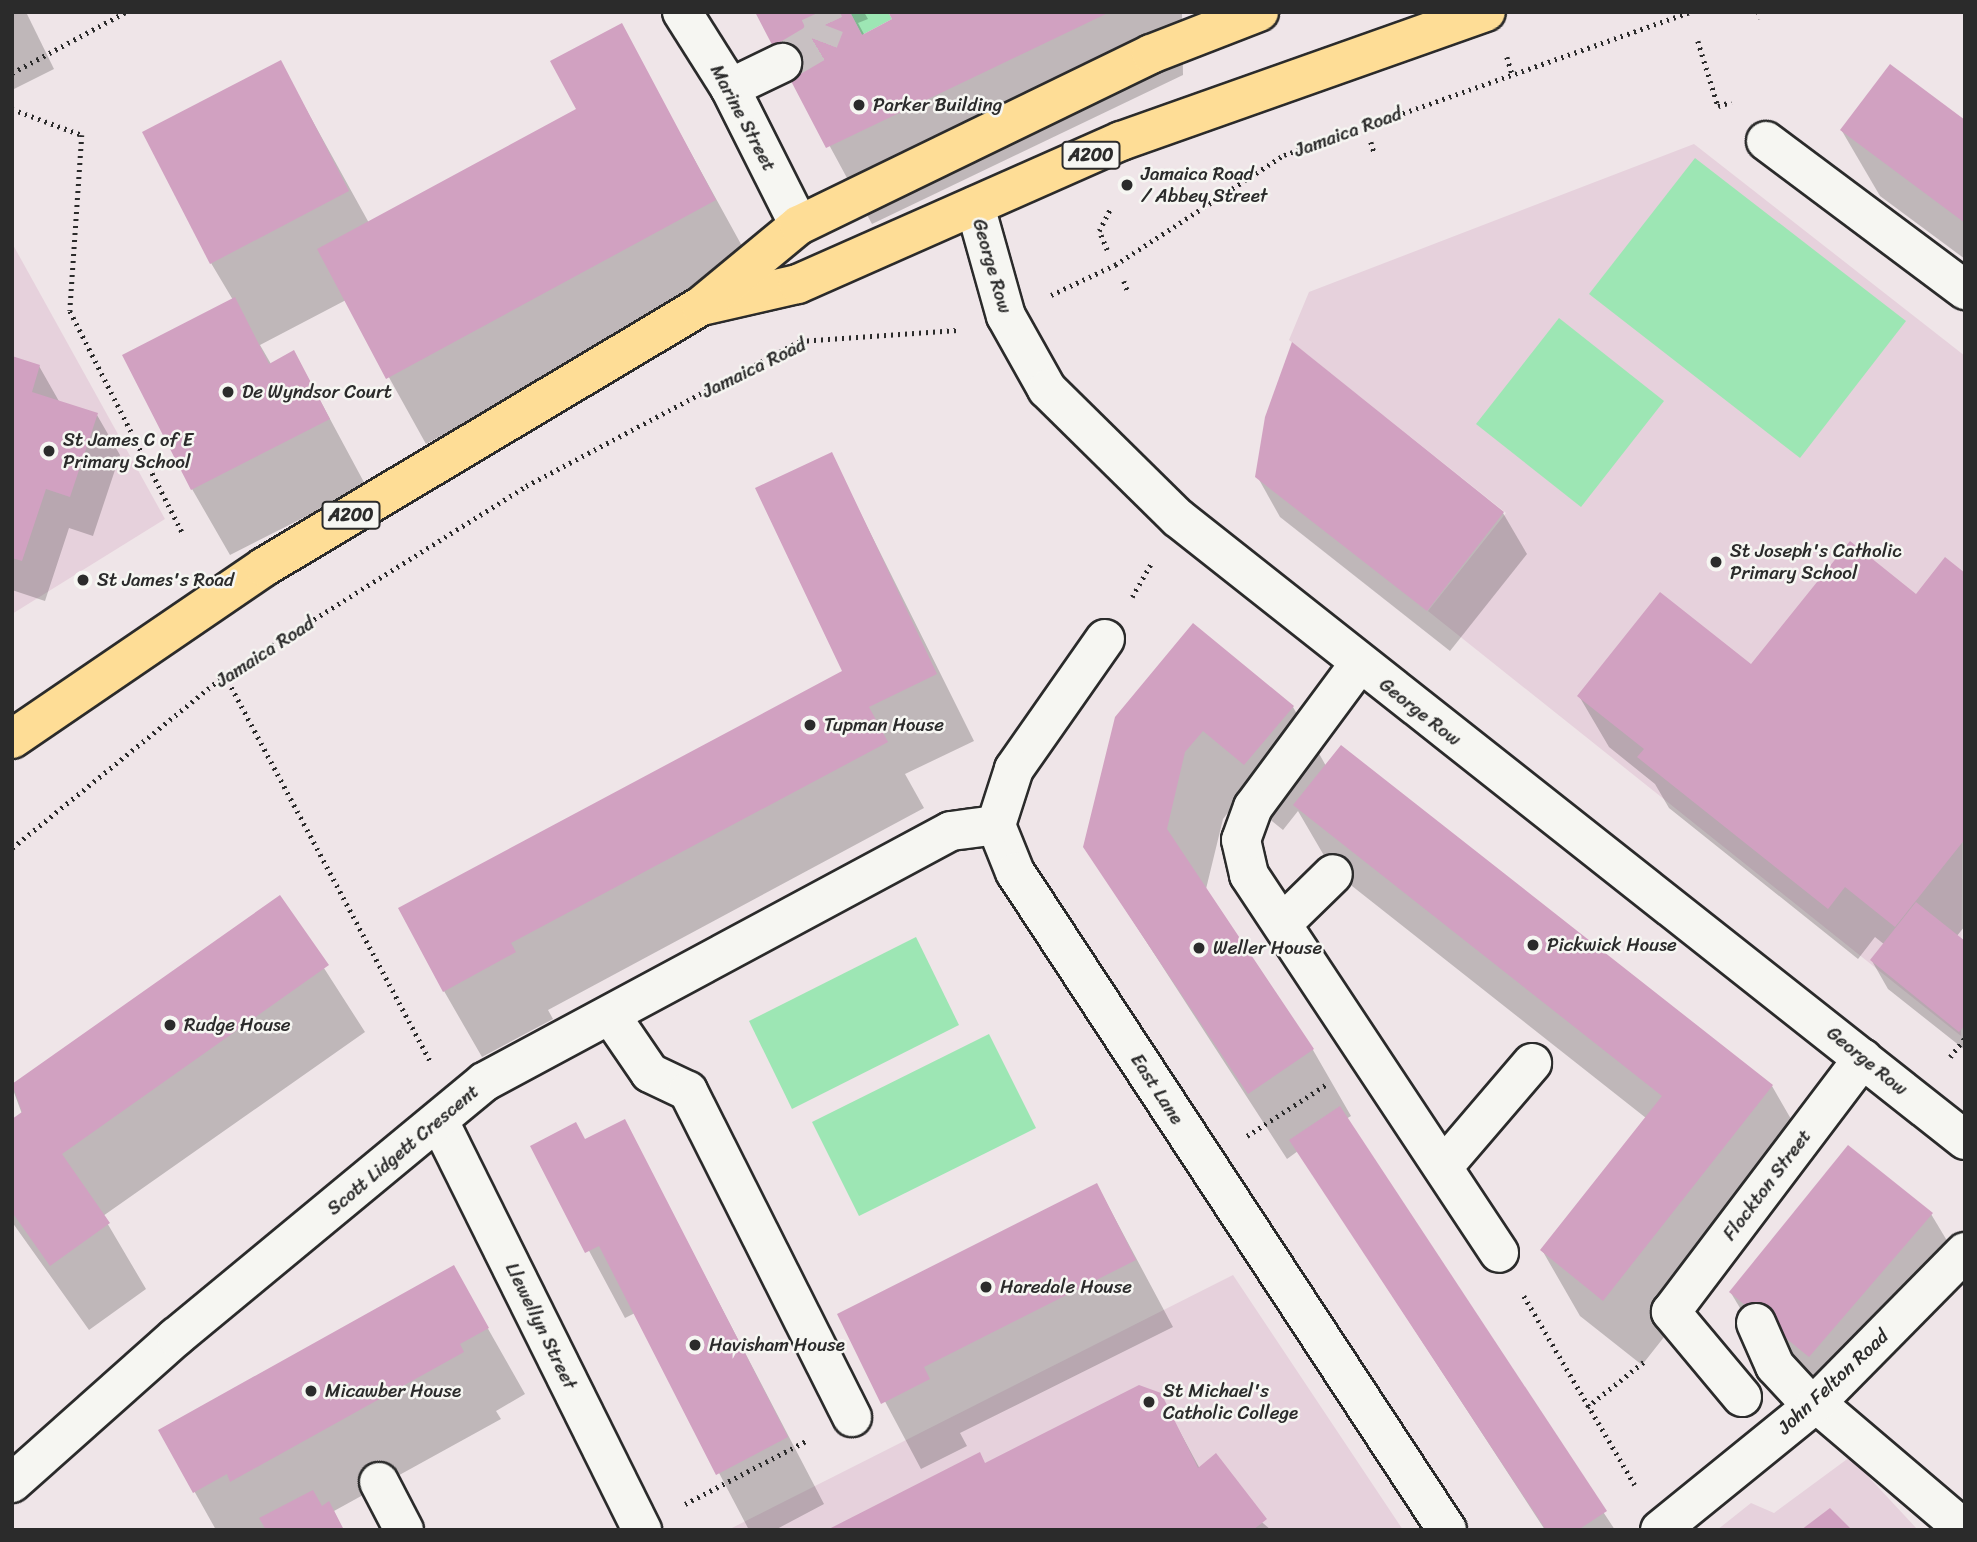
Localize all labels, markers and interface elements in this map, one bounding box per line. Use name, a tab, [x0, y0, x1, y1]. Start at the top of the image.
street label: Marine Street	[705, 61, 781, 175]
place label: Parker Building	[873, 94, 1002, 116]
marker: Parker Building	[851, 97, 867, 113]
street label: Jamaica Road	[1291, 102, 1405, 162]
road number: A200	[1061, 140, 1121, 170]
place label: Jamaica Road / Abbey Street	[1141, 163, 1268, 207]
marker: Jamaica Road / Abbey Street	[1119, 177, 1135, 193]
street label: George Row	[968, 216, 1016, 316]
street label: Jamaica Road	[698, 333, 810, 403]
place label: De Wyndsor Court	[242, 381, 392, 403]
marker: De Wyndsor Court	[220, 384, 236, 400]
place label: St James C of E Primary School	[63, 429, 195, 473]
marker: St James C of E Primary School	[41, 443, 57, 459]
road number: A200	[321, 500, 381, 530]
place label: St Joseph's Catholic Primary School	[1730, 540, 1902, 584]
marker: St Joseph's Catholic Primary School	[1708, 554, 1724, 570]
place label: St James's Road	[97, 569, 234, 591]
marker: St James's Road	[75, 572, 91, 588]
street label: Jamaica Road	[212, 612, 318, 692]
street label: George Row	[1375, 673, 1465, 751]
place label: Tupman House	[824, 714, 944, 736]
marker: Tupman House	[802, 717, 818, 733]
place label: Pickwick House	[1547, 934, 1677, 956]
place label: Weller House	[1213, 937, 1322, 959]
marker: Pickwick House	[1525, 937, 1541, 953]
marker: Weller House	[1191, 940, 1207, 956]
place label: Rudge House	[184, 1014, 291, 1036]
marker: Rudge House	[162, 1017, 178, 1033]
street label: George Row	[1822, 1022, 1912, 1100]
street label: East Lane	[1126, 1049, 1188, 1129]
street label: Scott Lidgett Crescent	[322, 1080, 484, 1220]
street label: Flockton Street	[1718, 1125, 1816, 1245]
street label: Llewellyn Street	[501, 1259, 581, 1393]
place label: Haredale House	[1000, 1276, 1131, 1298]
marker: Haredale House	[978, 1279, 994, 1295]
street label: John Felton Road	[1773, 1325, 1893, 1439]
place label: Havisham House	[709, 1334, 845, 1356]
marker: Havisham House	[687, 1337, 703, 1353]
place label: Micawber House	[325, 1380, 461, 1402]
place label: St Michael's Catholic College	[1163, 1380, 1298, 1424]
marker: Micawber House	[303, 1383, 319, 1399]
marker: St Michael's Catholic College	[1141, 1394, 1157, 1410]

